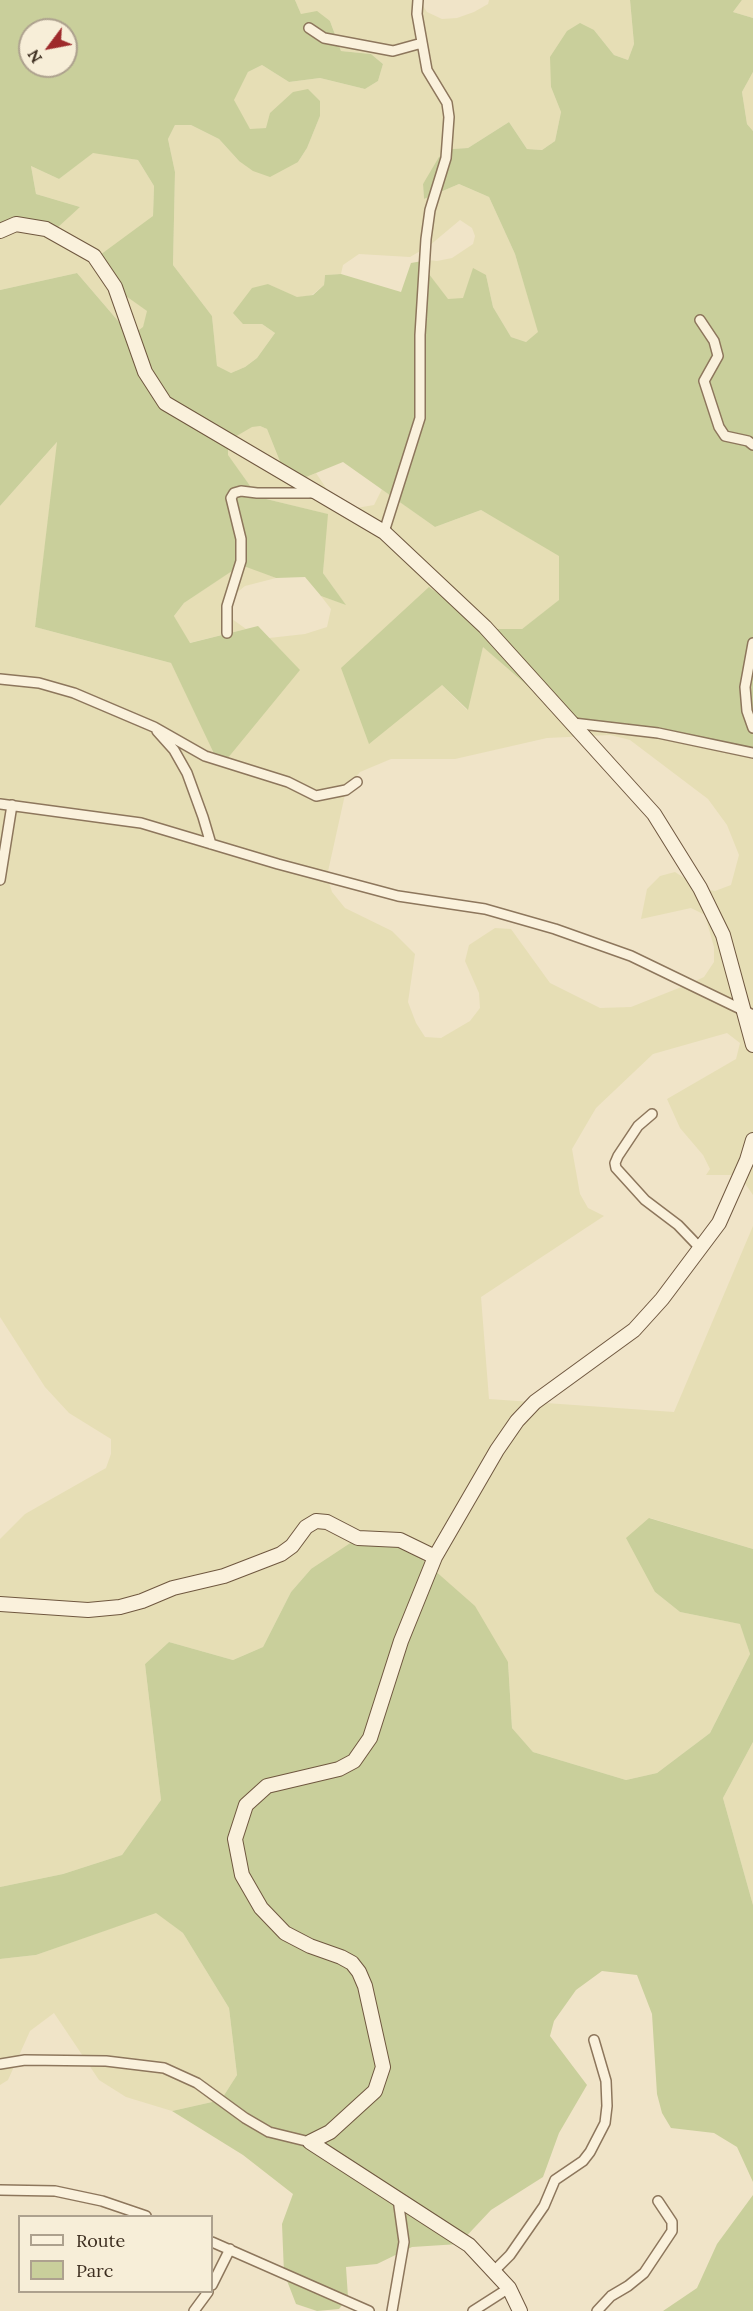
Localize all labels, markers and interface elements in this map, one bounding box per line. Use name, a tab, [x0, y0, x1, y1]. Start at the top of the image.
north arrow	[18, 18, 78, 78]
text: N	[23, 46, 46, 67]
legend	[18, 2215, 213, 2293]
text: Route	[76, 2229, 125, 2252]
text: Parc	[76, 2259, 113, 2282]

